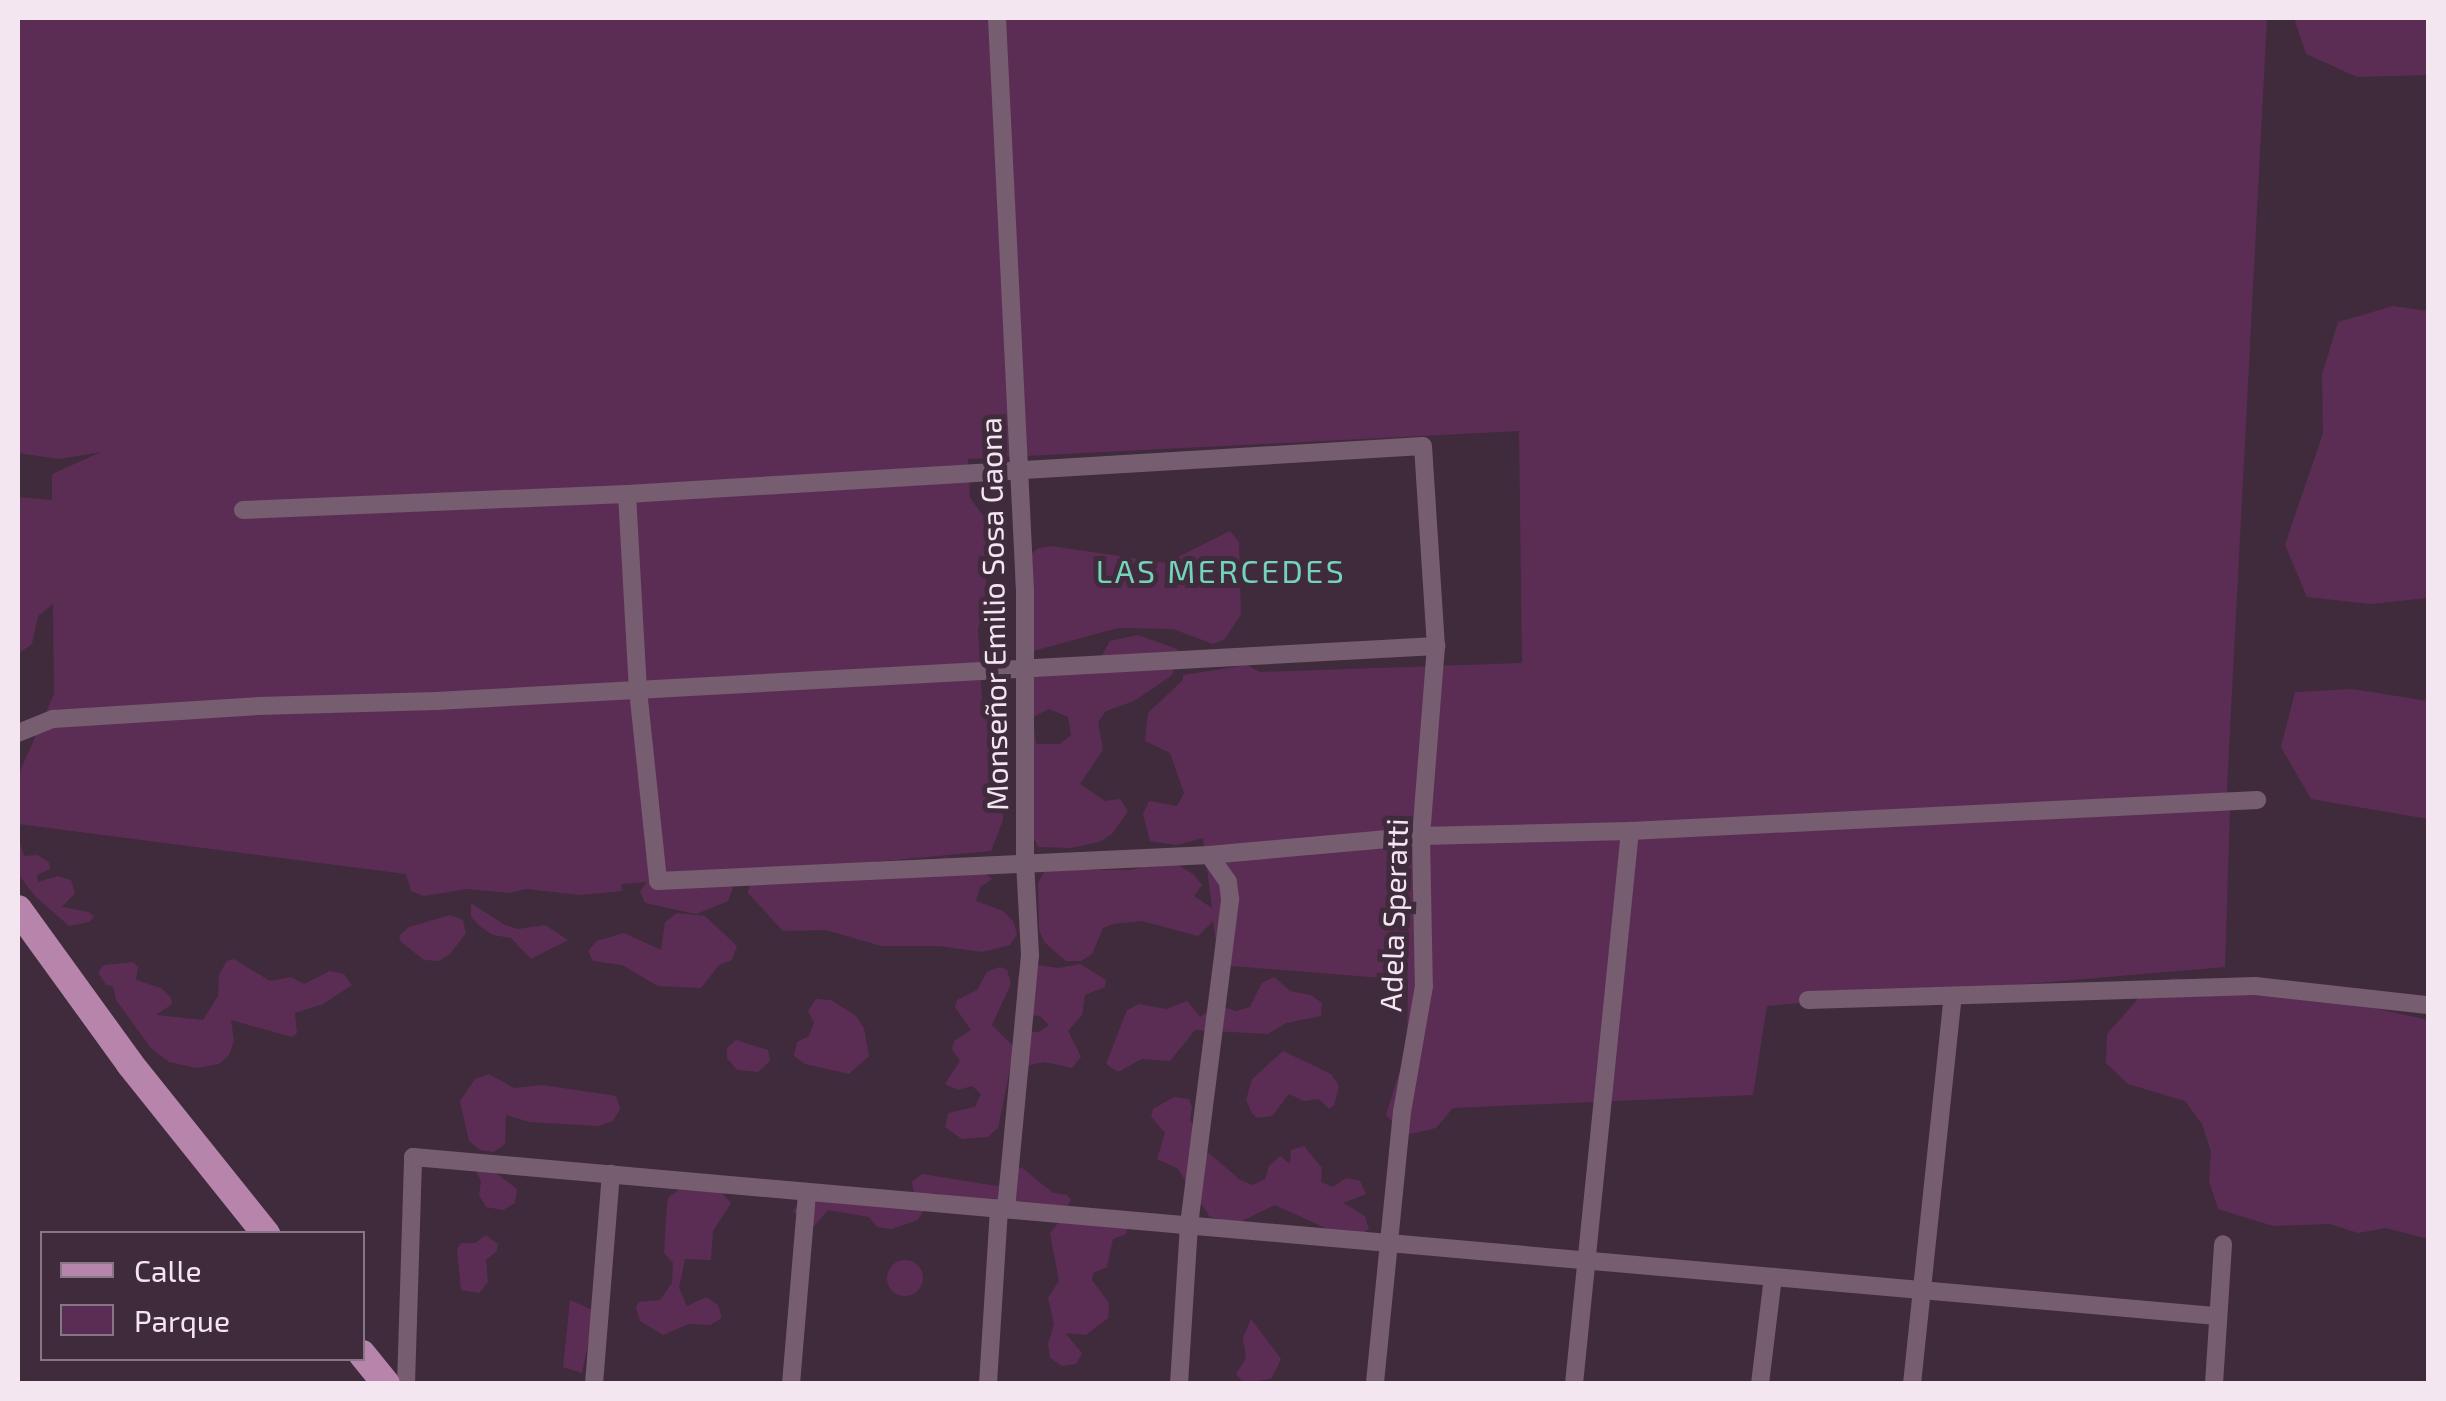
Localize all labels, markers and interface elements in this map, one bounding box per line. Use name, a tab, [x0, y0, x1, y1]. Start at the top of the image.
street label: Monseñor Emilio Sosa Gaona	[972, 416, 1014, 812]
district label: LAS MERCEDES	[1096, 551, 1346, 589]
street label: Adela Speratti	[1372, 818, 1414, 1012]
legend	[40, 1231, 365, 1361]
text: Calle	[134, 1252, 202, 1288]
text: Parque	[134, 1302, 230, 1338]

